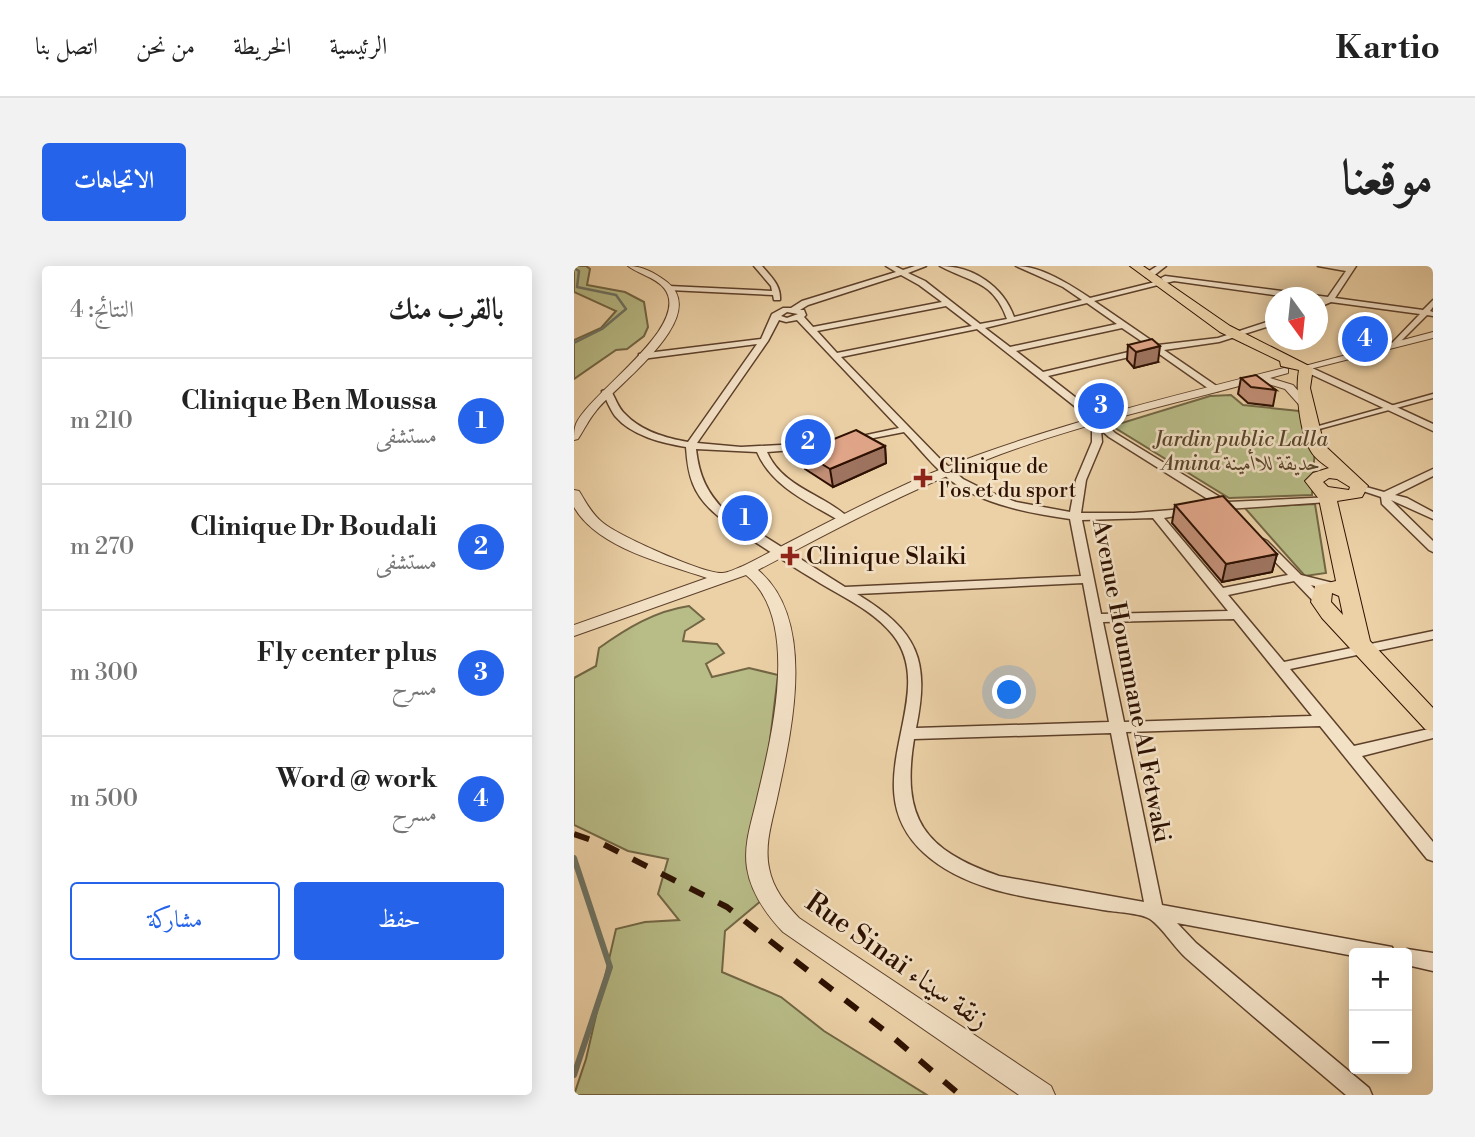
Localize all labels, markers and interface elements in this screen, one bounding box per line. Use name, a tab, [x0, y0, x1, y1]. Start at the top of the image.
text: Kartio	[1336, 28, 1440, 69]
text: اتصل بنا	[35, 32, 98, 62]
text: من نحن	[136, 32, 195, 62]
text: الخريطة	[233, 32, 292, 62]
text: الرئيسية	[330, 32, 387, 62]
button: الاتجاهات	[42, 143, 186, 221]
text: موقعنا	[1341, 149, 1433, 210]
north arrow	[1265, 287, 1328, 350]
text: بالقرب منك	[388, 291, 504, 329]
text: النتائج: 4	[70, 296, 134, 324]
pin: 4	[1342, 313, 1388, 365]
pin: 3	[1078, 380, 1124, 432]
text: Clinique Ben Moussa	[181, 385, 437, 417]
text: 210 m	[70, 407, 133, 435]
text: 1	[475, 407, 487, 435]
pin: 2	[785, 416, 831, 468]
text: مستشفى	[376, 422, 437, 450]
park label: Jardin public Lalla Amina حديقة للاأمينة	[1152, 427, 1328, 477]
place label: Clinique de l'os et du sport	[939, 454, 1077, 504]
marker: Clinique de l'os et du sport	[913, 468, 933, 488]
pin: 1	[722, 492, 768, 544]
text: Clinique Dr Boudali	[190, 511, 437, 543]
street label: Avenue Hoummane Al Fetwaki	[1085, 516, 1177, 845]
text: 270 m	[70, 533, 134, 561]
text: 2	[474, 533, 488, 561]
place label: Clinique Slaiki	[806, 542, 967, 572]
marker: Clinique Slaiki	[780, 546, 800, 566]
text: مستشفى	[376, 548, 437, 576]
text: Fly center plus	[257, 637, 437, 669]
text: 300 m	[70, 659, 138, 687]
text: 3	[474, 659, 488, 687]
text: مسرح	[391, 674, 437, 702]
your location	[992, 675, 1026, 709]
text: Word @ work	[276, 763, 437, 795]
text: 500 m	[70, 785, 138, 813]
text: 4	[473, 785, 489, 813]
text: مسرح	[391, 800, 437, 828]
button: مشاركة	[70, 882, 280, 960]
button: حفظ	[294, 882, 504, 960]
street label: Rue Sinaï زنقة سيناء	[798, 885, 996, 1038]
map controls	[1349, 948, 1412, 1074]
button: +	[1349, 948, 1412, 1011]
button: −	[1349, 1011, 1412, 1074]

